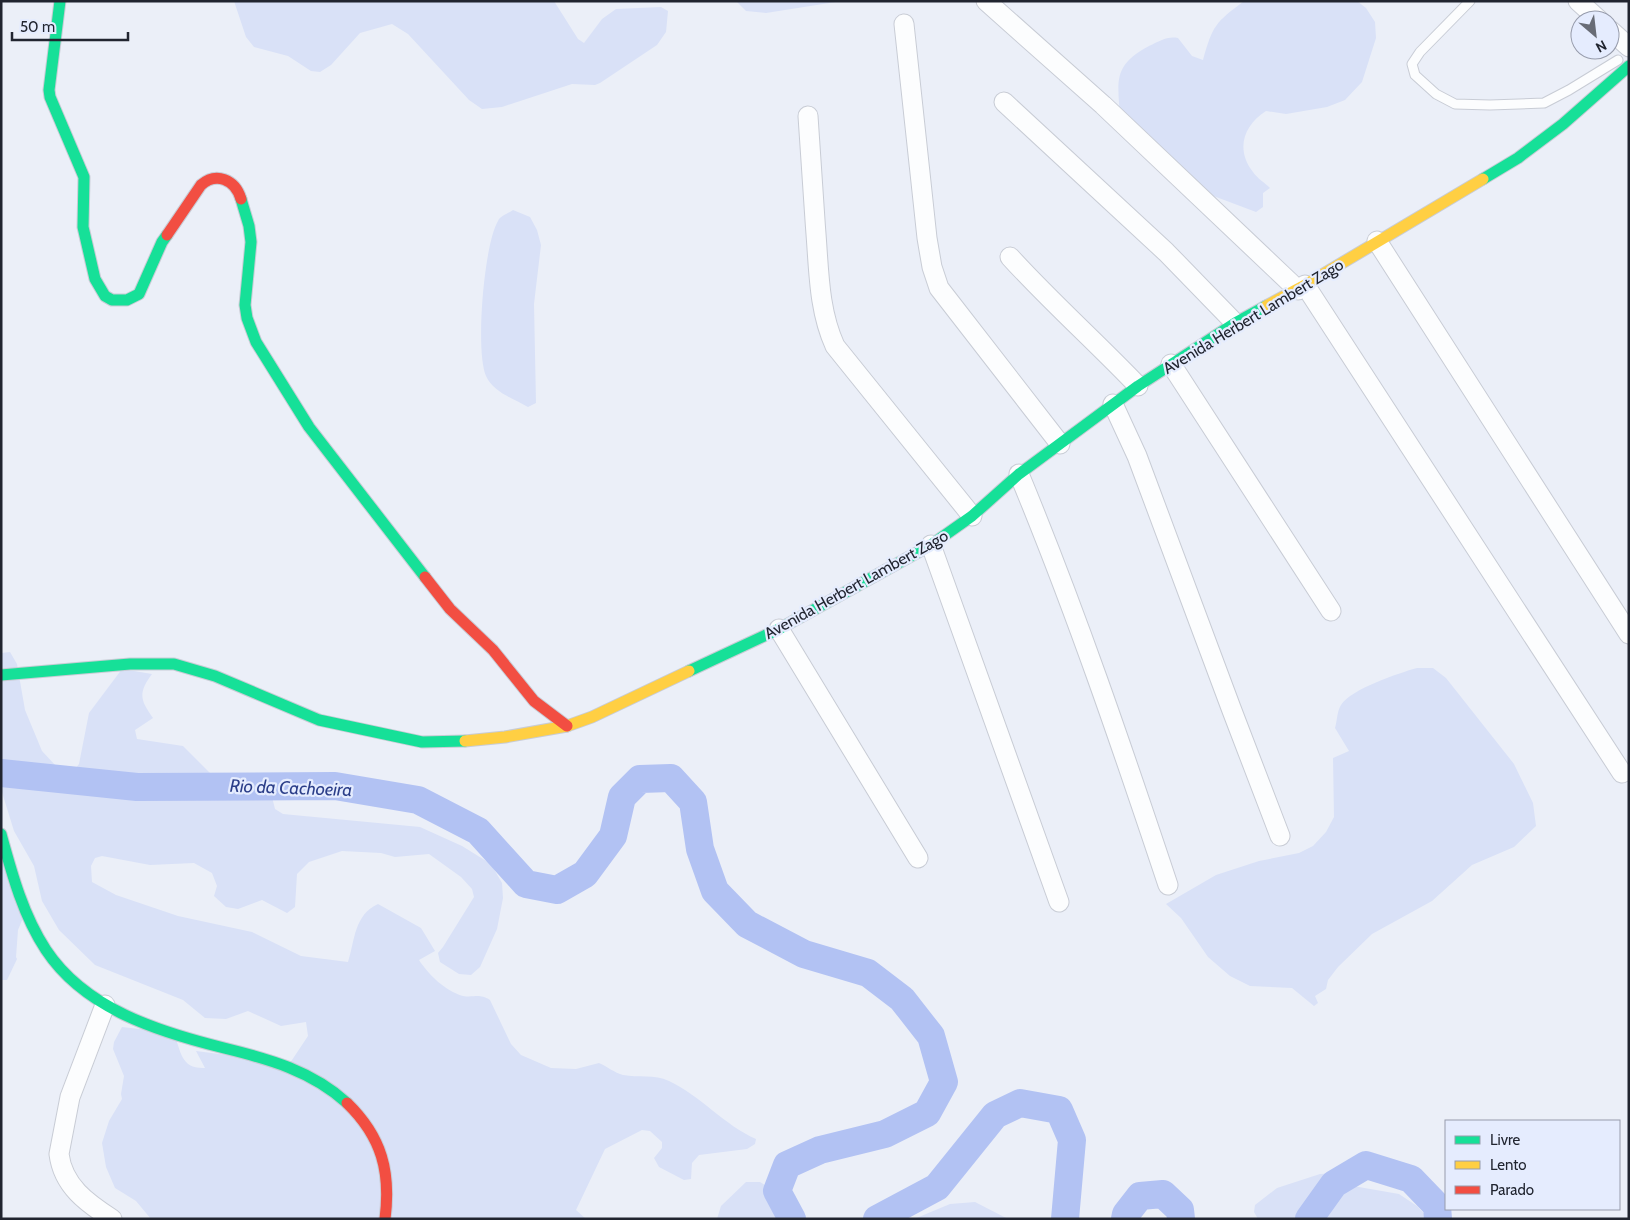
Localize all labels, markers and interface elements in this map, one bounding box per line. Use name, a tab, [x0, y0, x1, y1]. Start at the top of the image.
scale bar	[12, 10, 129, 42]
north arrow	[1570, 10, 1620, 60]
text: 50 m	[20, 18, 55, 36]
text: N	[1593, 36, 1610, 57]
street label: Avenida Herbert Lambert Zago	[1160, 255, 1347, 378]
street label: Avenida Herbert Lambert Zago	[761, 526, 952, 643]
water label: Rio da Cachoeira	[229, 775, 353, 801]
legend	[1445, 1120, 1620, 1210]
text: Livre	[1490, 1131, 1521, 1149]
text: Lento	[1490, 1156, 1527, 1174]
text: Parado	[1490, 1181, 1534, 1199]

